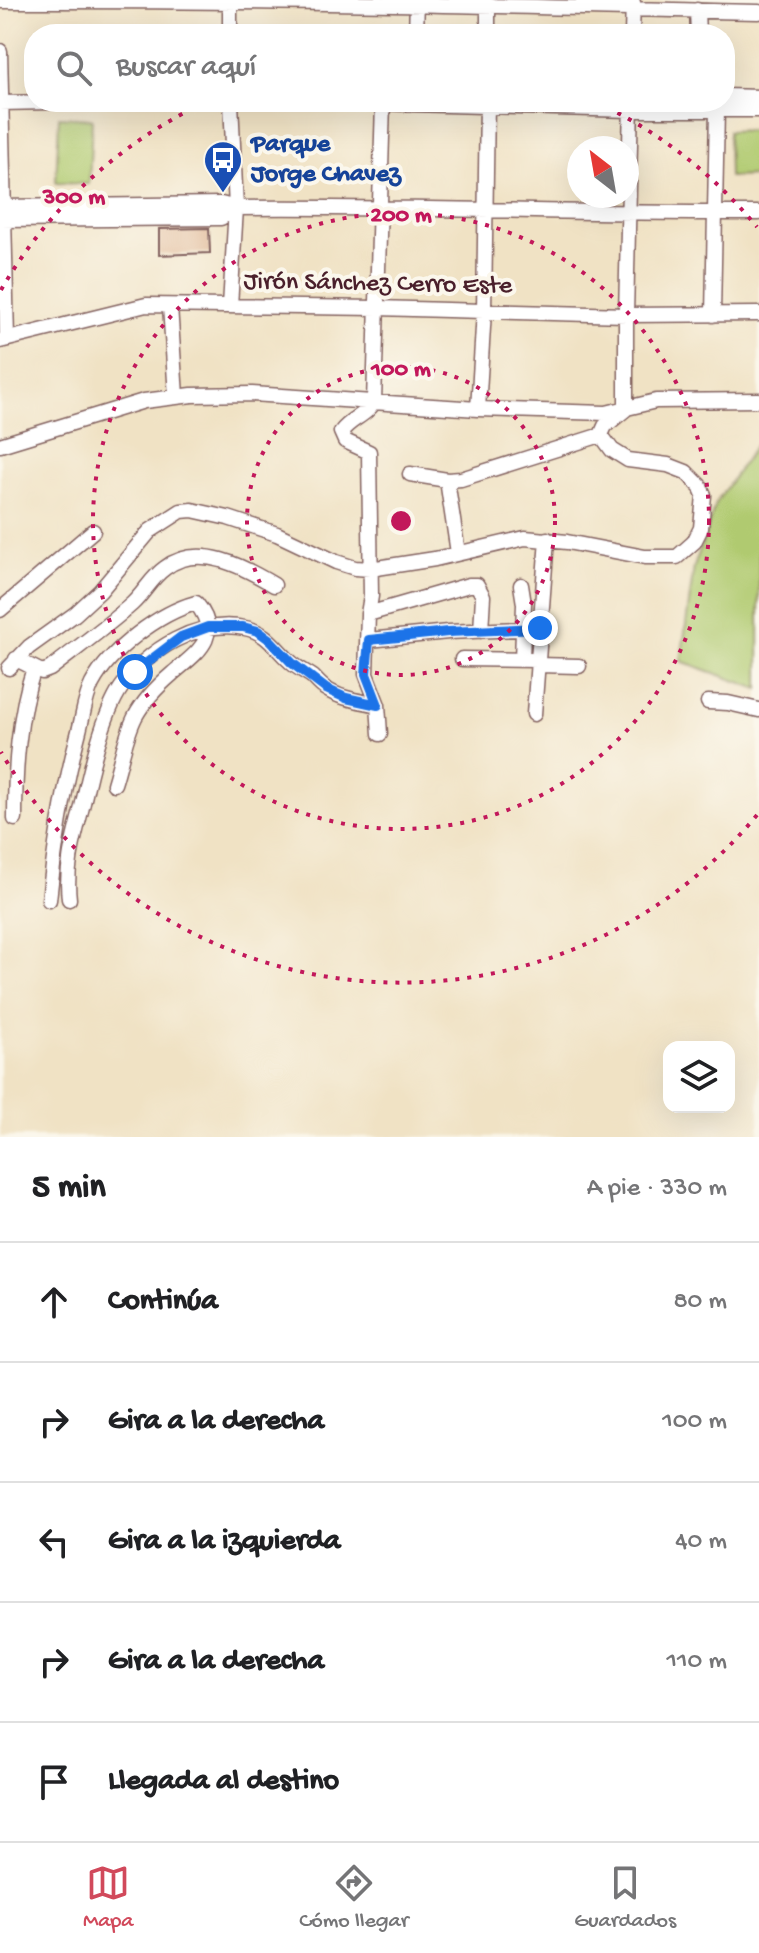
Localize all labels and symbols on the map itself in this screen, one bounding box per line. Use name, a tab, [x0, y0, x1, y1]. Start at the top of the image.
place label: Parque Jorge Chavez	[249, 130, 402, 191]
north arrow	[567, 136, 639, 208]
bus stop icon: Parque Jorge Chavez	[202, 139, 244, 194]
text: 300 m	[42, 184, 105, 213]
text: 200 m	[370, 202, 432, 231]
street label: Jirón Sánchez Cerro Este	[243, 267, 513, 303]
text: 100 m	[370, 356, 431, 385]
centre of rings	[387, 507, 415, 535]
route end	[522, 610, 558, 646]
route start	[117, 654, 153, 690]

